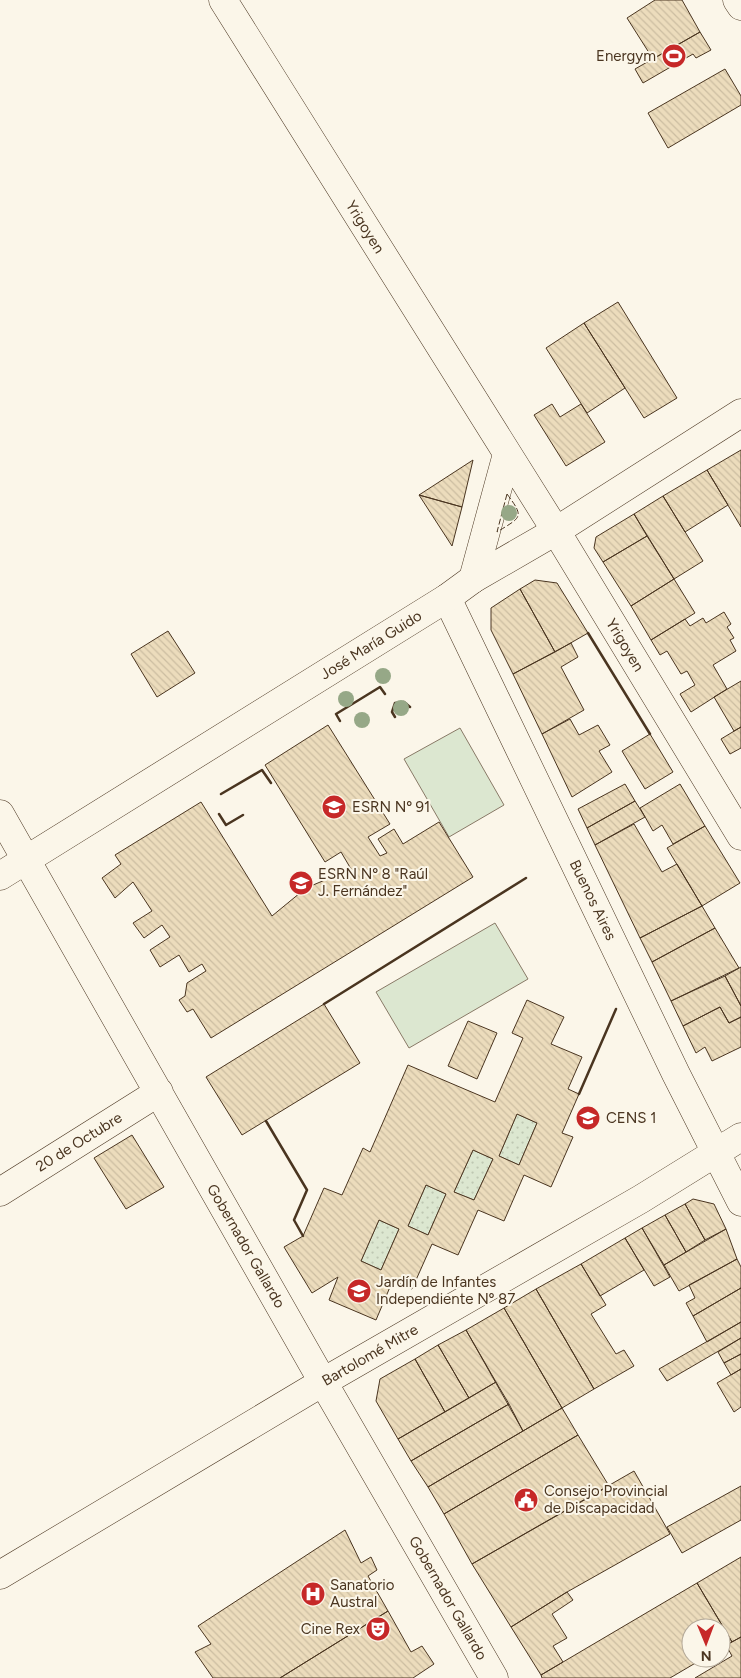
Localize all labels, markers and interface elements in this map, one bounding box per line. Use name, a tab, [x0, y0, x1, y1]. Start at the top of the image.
sports icon: Energym	[661, 43, 687, 69]
place label: Energym	[596, 47, 656, 65]
street label: Yrigoyen	[342, 197, 388, 257]
street label: José María Guido	[317, 606, 425, 683]
street label: Yrigoyen	[602, 615, 648, 675]
school or university icon: ESRN Nº 91	[321, 794, 347, 820]
place label: ESRN Nº 91	[352, 798, 430, 816]
street label: Buenos Aires	[566, 857, 620, 943]
place label: ESRN Nº 8 "Raúl J. Fernández"	[318, 865, 428, 900]
school or university icon: ESRN Nº 8 "Raúl J. Fernández"	[288, 870, 314, 896]
school or university icon: CENS 1	[575, 1105, 601, 1131]
street label: 20 de Octubre	[33, 1108, 125, 1176]
place label: CENS 1	[606, 1109, 656, 1127]
street label: Gobernador Gallardo	[203, 1181, 289, 1312]
place label: Jardín de Infantes Independiente Nº 87	[376, 1273, 515, 1308]
school or university icon: Jardín de Infantes Independiente Nº 87	[346, 1278, 372, 1304]
street label: Bartolomé Mitre	[319, 1320, 421, 1390]
place label: Consejo Provincial de Discapacidad	[544, 1482, 668, 1517]
public building icon: Consejo Provincial de Discapacidad	[513, 1487, 539, 1513]
street label: Gobernador Gallardo	[405, 1533, 491, 1664]
place label: Sanatorio Austral	[330, 1576, 395, 1611]
hospital icon: Sanatorio Austral	[300, 1581, 326, 1607]
theatre icon: Cine Rex	[365, 1616, 391, 1642]
north arrow	[681, 1618, 731, 1668]
place label: Cine Rex	[301, 1620, 360, 1638]
text: N	[701, 1647, 712, 1664]

